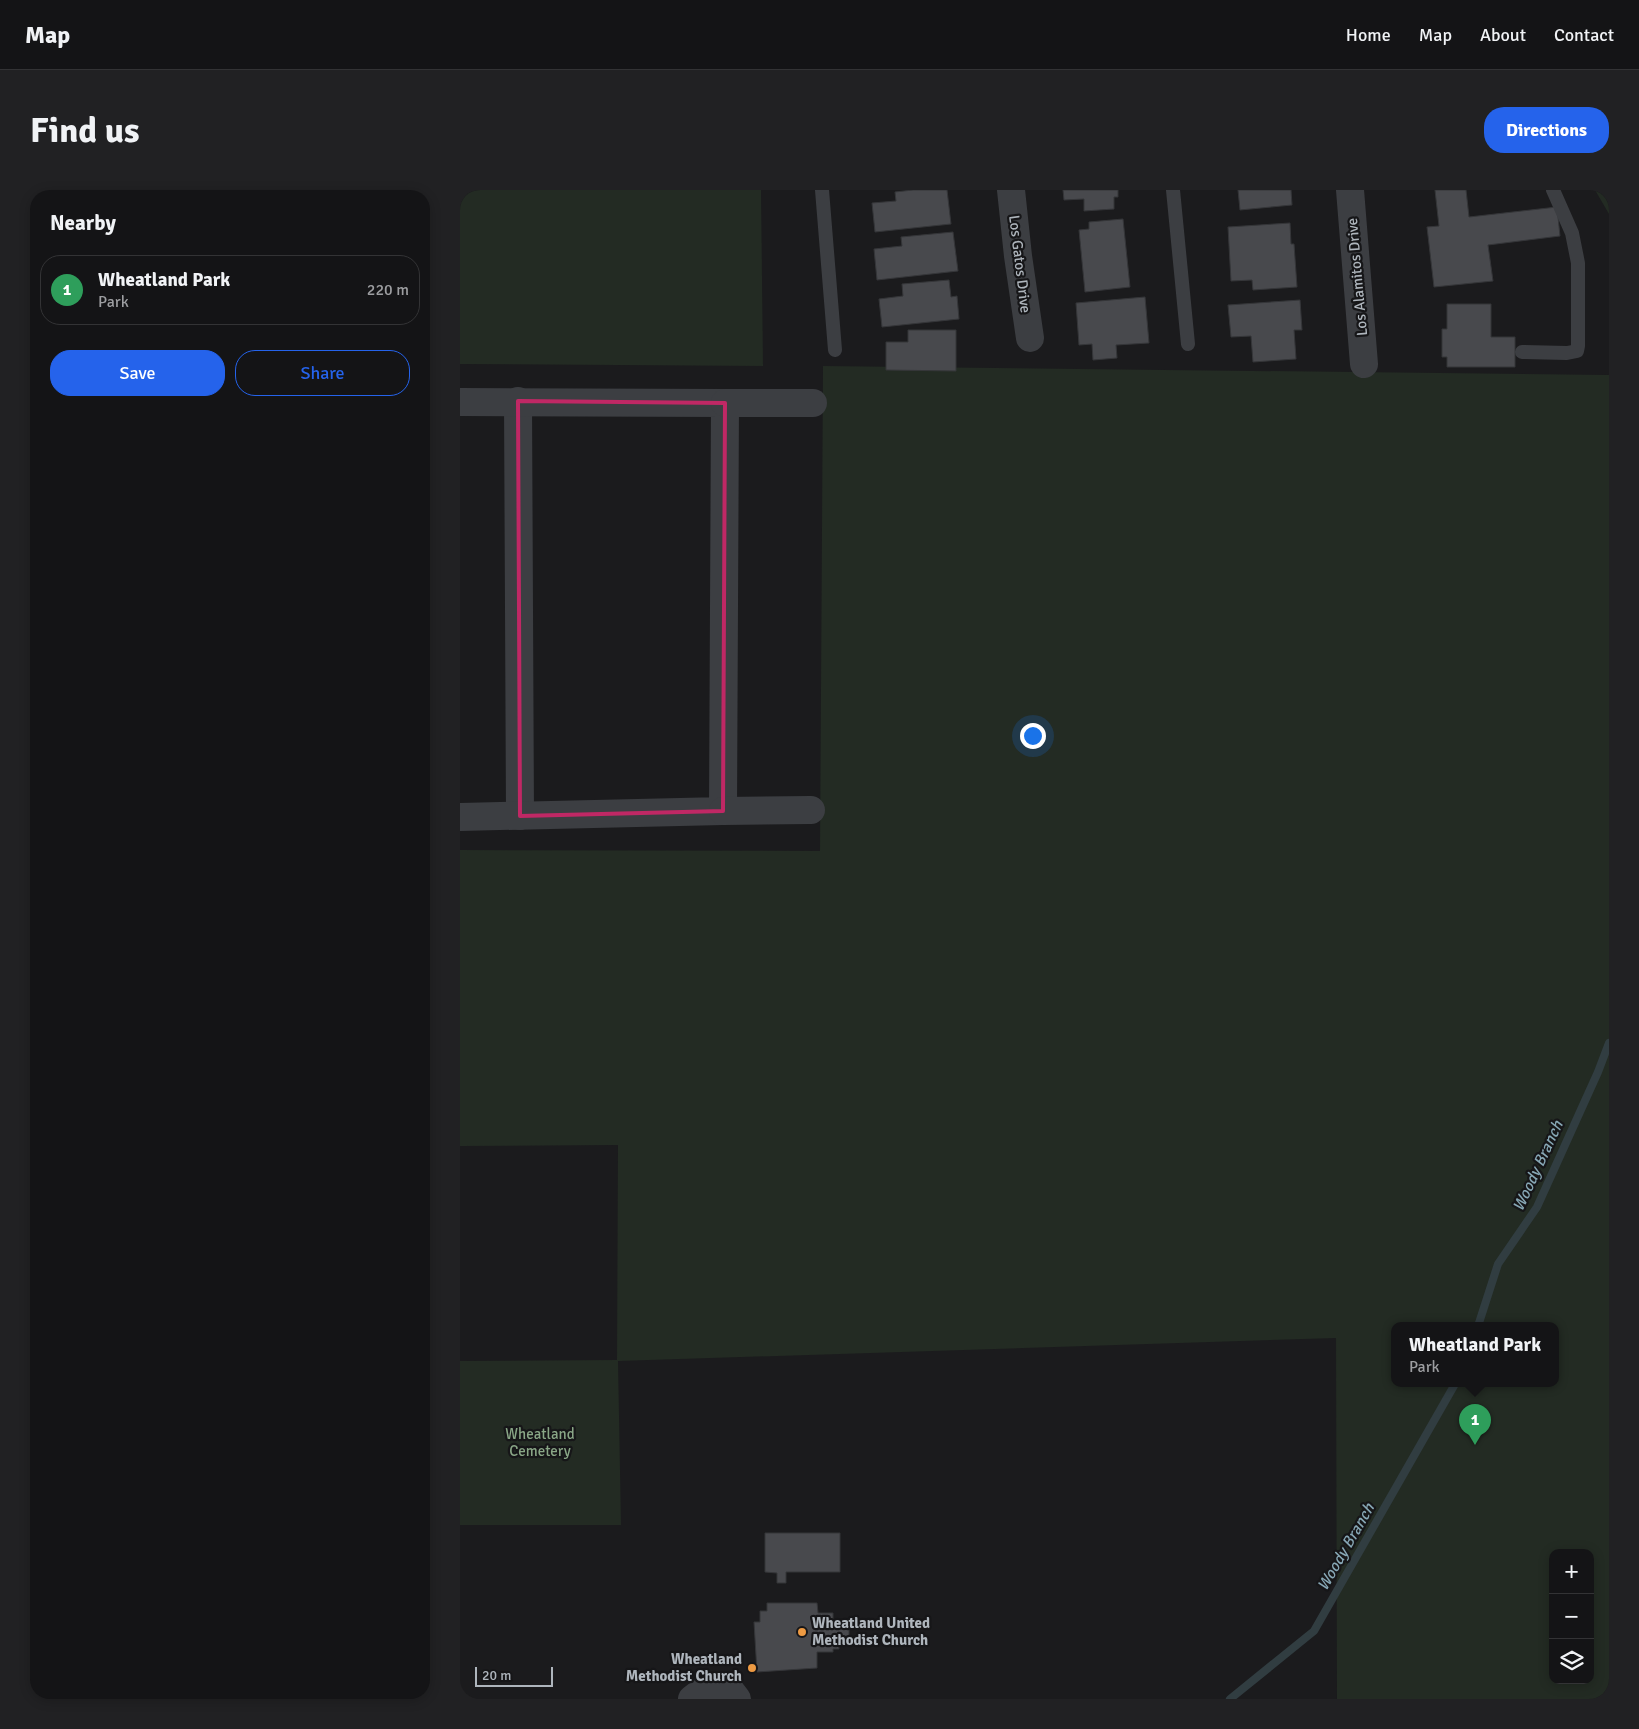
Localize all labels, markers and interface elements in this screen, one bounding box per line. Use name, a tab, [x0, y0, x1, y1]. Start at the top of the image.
text: Map	[25, 20, 70, 50]
text: Home	[1346, 24, 1391, 46]
text: Map	[1419, 24, 1452, 46]
text: About	[1480, 24, 1526, 46]
text: Contact	[1554, 24, 1614, 46]
button: Directions	[1484, 107, 1609, 153]
text: Find us	[30, 109, 140, 152]
text: Nearby	[50, 210, 116, 236]
street label: Los Gatos Drive	[1005, 214, 1035, 314]
street label: Los Alamitos Drive	[1343, 217, 1371, 337]
text: Wheatland Park	[98, 268, 230, 292]
text: 1	[63, 280, 71, 300]
text: 220 m	[367, 280, 409, 300]
text: Park	[98, 292, 129, 312]
button: Save	[50, 350, 225, 396]
button: Share	[235, 350, 410, 396]
your location	[1020, 723, 1046, 749]
water label: Woody Branch	[1508, 1116, 1568, 1214]
popup	[1391, 1322, 1559, 1387]
text: Wheatland Park	[1409, 1333, 1541, 1357]
text: Park	[1409, 1357, 1440, 1377]
pin: 1	[1459, 1404, 1491, 1445]
park label: Wheatland Cemetery	[505, 1425, 575, 1460]
water label: Woody Branch	[1313, 1499, 1380, 1594]
map controls	[1549, 1549, 1594, 1684]
button: +	[1549, 1549, 1594, 1594]
button: −	[1549, 1594, 1594, 1639]
place label: Wheatland United Methodist Church	[812, 1614, 930, 1649]
marker: Wheatland United Methodist Church	[796, 1626, 808, 1638]
button: layers	[1549, 1639, 1594, 1684]
place label: Wheatland Methodist Church	[626, 1650, 742, 1685]
marker: Wheatland Methodist Church	[746, 1662, 758, 1674]
scale bar	[475, 1664, 552, 1687]
text: 20 m	[482, 1667, 511, 1684]

